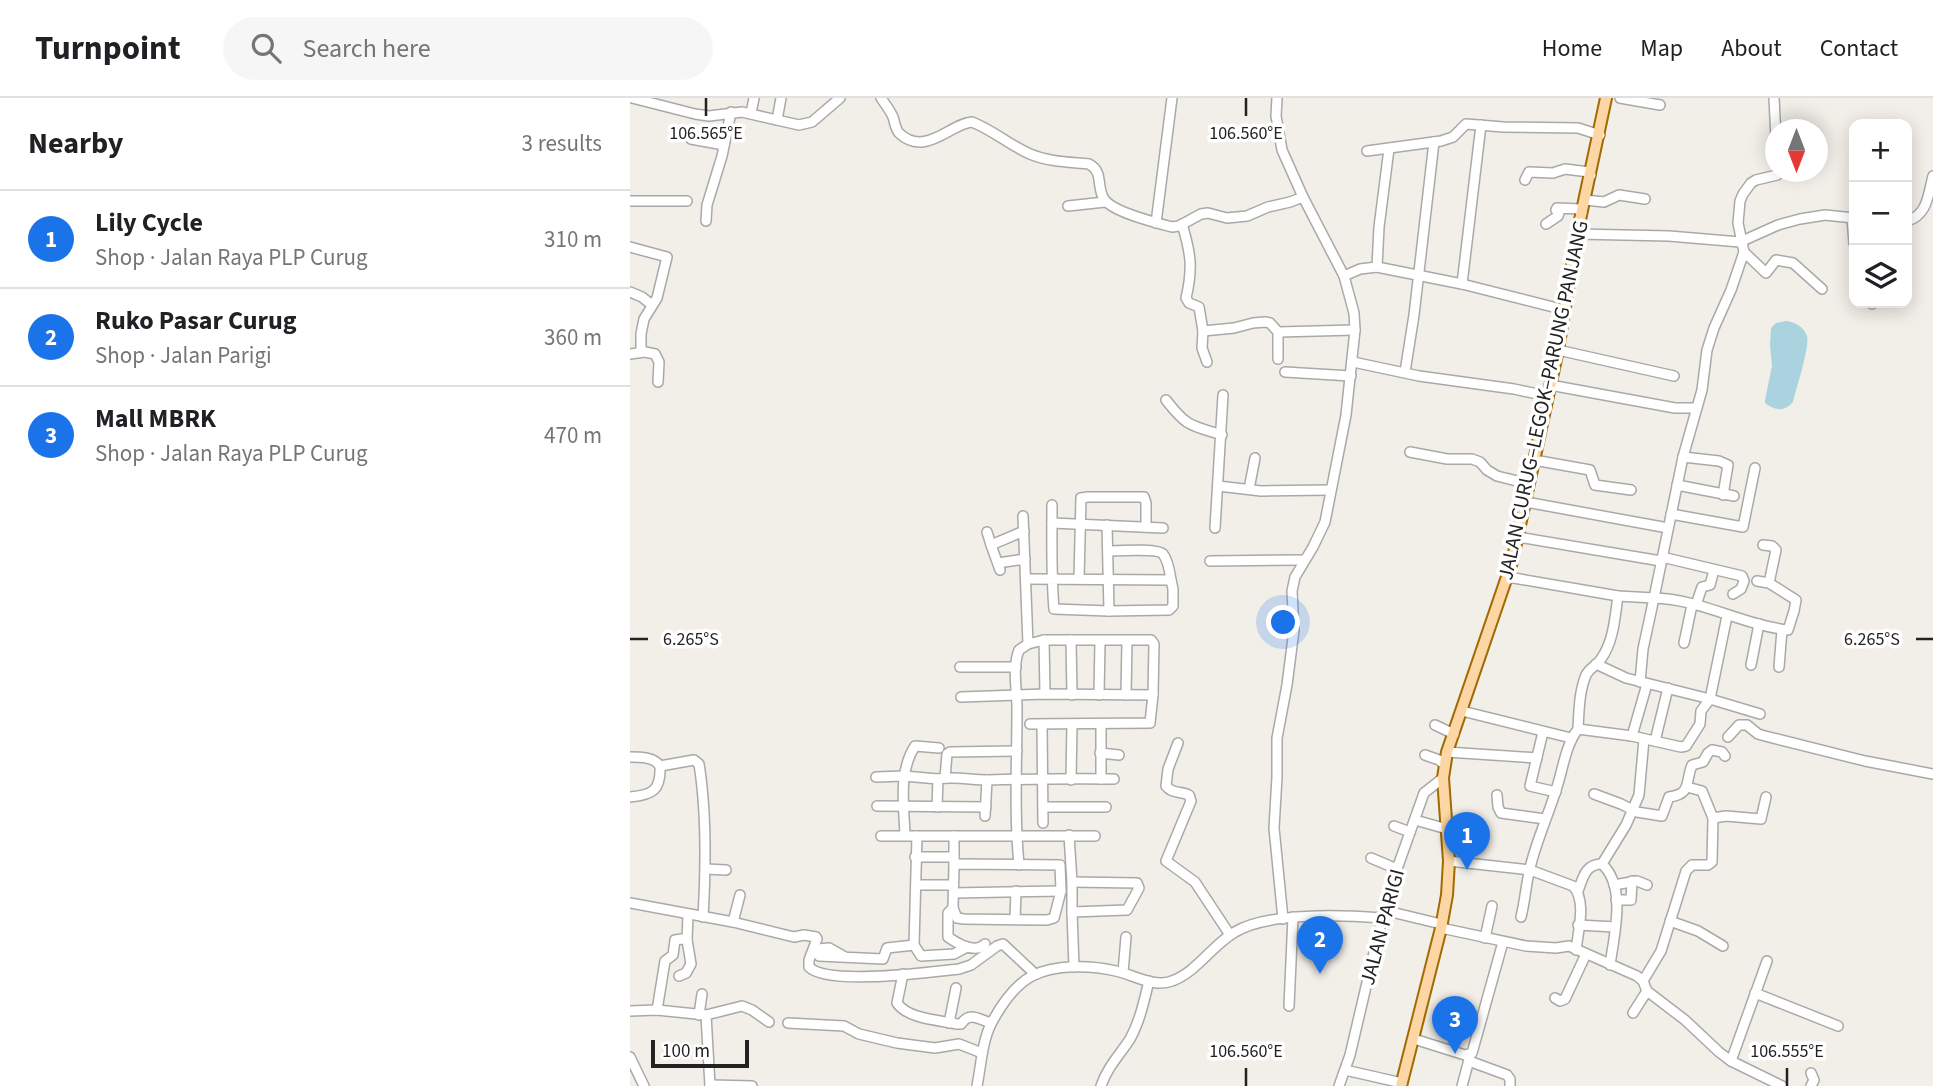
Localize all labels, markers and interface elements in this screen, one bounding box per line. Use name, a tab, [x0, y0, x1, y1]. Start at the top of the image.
search box	[223, 17, 713, 80]
text: Turnpoint	[35, 25, 181, 72]
icon: search	[247, 29, 285, 67]
text: Search here	[303, 30, 431, 67]
text: Home	[1542, 31, 1602, 66]
text: Map	[1640, 31, 1683, 66]
text: About	[1721, 31, 1782, 66]
text: Contact	[1820, 31, 1898, 66]
north arrow	[1765, 119, 1828, 182]
map controls	[1849, 119, 1912, 308]
button: +	[1849, 119, 1912, 182]
text: 106.565°E	[669, 121, 743, 146]
text: 106.560°E	[1209, 121, 1283, 146]
text: Nearby	[28, 122, 123, 165]
text: 3 results	[522, 127, 602, 160]
button: −	[1849, 182, 1912, 245]
text: Lily Cycle	[95, 204, 203, 241]
street label: JALAN CURUG–LEGOK–PARUNG PANJANG	[1490, 217, 1596, 583]
text: 1	[45, 223, 57, 256]
text: 310 m	[544, 223, 602, 256]
text: Shop · Jalan Raya PLP Curug	[95, 241, 368, 274]
button: layers	[1849, 245, 1912, 308]
text: Ruko Pasar Curug	[95, 302, 297, 339]
text: 2	[45, 321, 57, 354]
text: 360 m	[544, 321, 602, 354]
text: Shop · Jalan Parigi	[95, 339, 272, 372]
text: Mall MBRK	[95, 400, 216, 437]
text: 3	[45, 419, 57, 452]
text: 470 m	[544, 419, 602, 452]
text: Shop · Jalan Raya PLP Curug	[95, 437, 368, 470]
your location	[1266, 605, 1300, 639]
text: 6.265°S	[663, 627, 719, 652]
text: 6.265°S	[1844, 627, 1900, 652]
pin: 1	[1444, 812, 1490, 870]
street label: JALAN PARIGI	[1352, 866, 1412, 988]
pin: 2	[1297, 916, 1343, 974]
pin: 3	[1432, 996, 1478, 1054]
scale bar	[651, 1037, 749, 1069]
text: 100 m	[662, 1038, 710, 1065]
text: 106.560°E	[1209, 1039, 1283, 1064]
text: 106.555°E	[1750, 1039, 1824, 1064]

